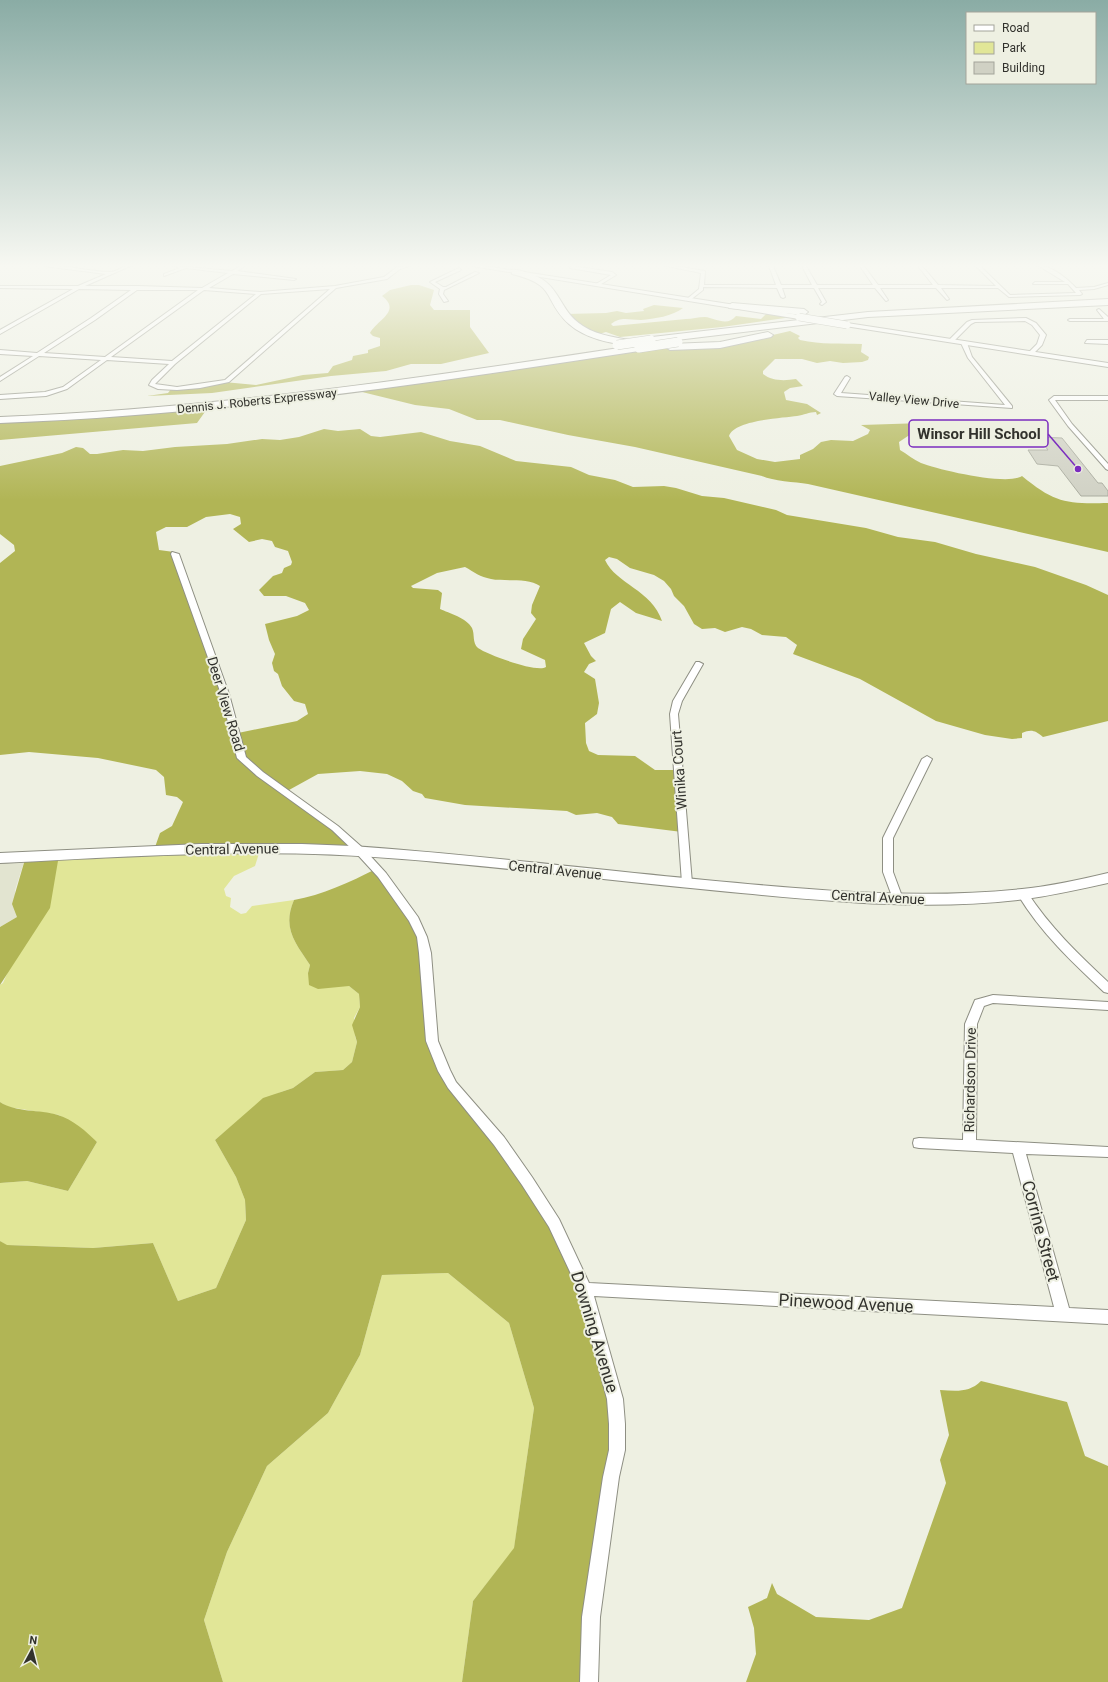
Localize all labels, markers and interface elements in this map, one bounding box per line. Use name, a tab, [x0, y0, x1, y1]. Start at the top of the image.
legend	[966, 12, 1096, 84]
text: Road	[1002, 21, 1030, 35]
text: Park	[1002, 41, 1027, 55]
text: Building	[1002, 61, 1045, 75]
street label: Dennis J. Roberts Expressway	[176, 386, 338, 416]
street label: Valley View Drive	[868, 389, 960, 411]
callout: Winsor Hill School	[909, 420, 1048, 447]
text: Winsor Hill School	[917, 425, 1041, 443]
street label: Deer View Road	[204, 655, 248, 753]
street label: Winika Court	[668, 729, 690, 810]
street label: Central Avenue	[185, 840, 279, 858]
street label: Central Avenue	[508, 857, 602, 883]
street label: Central Avenue	[831, 887, 925, 907]
street label: Richardson Drive	[961, 1027, 979, 1133]
street label: Corrine Street	[1018, 1178, 1064, 1284]
street label: Downing Avenue	[567, 1269, 623, 1395]
street label: Pinewood Avenue	[778, 1289, 914, 1317]
north arrow	[12, 1630, 52, 1670]
text: N	[29, 1634, 38, 1648]

